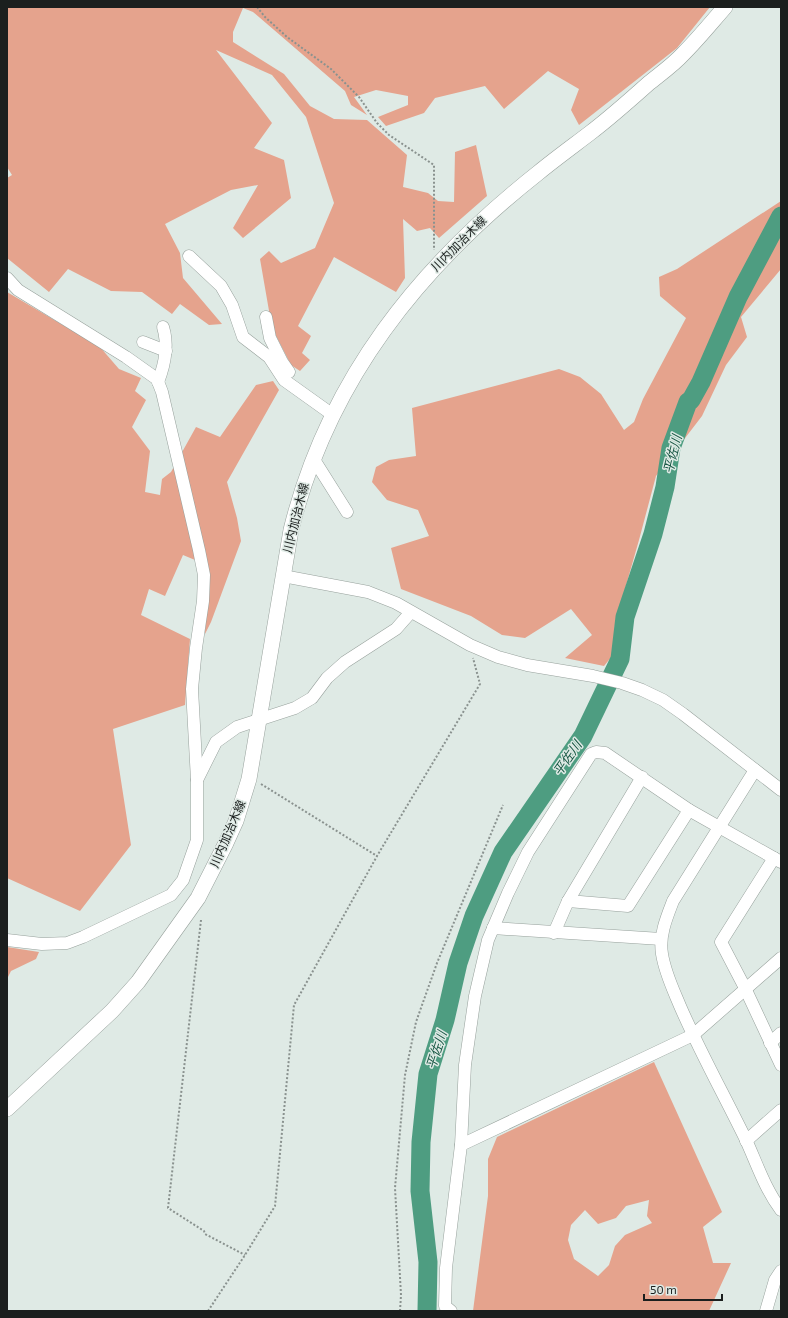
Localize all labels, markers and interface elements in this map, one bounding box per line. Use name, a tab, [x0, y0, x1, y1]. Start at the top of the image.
street label: 川内加治木線	[428, 213, 489, 274]
water label: 平佐川	[660, 431, 685, 475]
street label: 川内加治木線	[280, 481, 311, 554]
water label: 平佐川	[549, 736, 586, 779]
street label: 川内加治木線	[207, 798, 248, 869]
water label: 平佐川	[422, 1027, 450, 1071]
scale bar	[644, 1276, 722, 1302]
text: 50 m	[650, 1282, 677, 1296]

